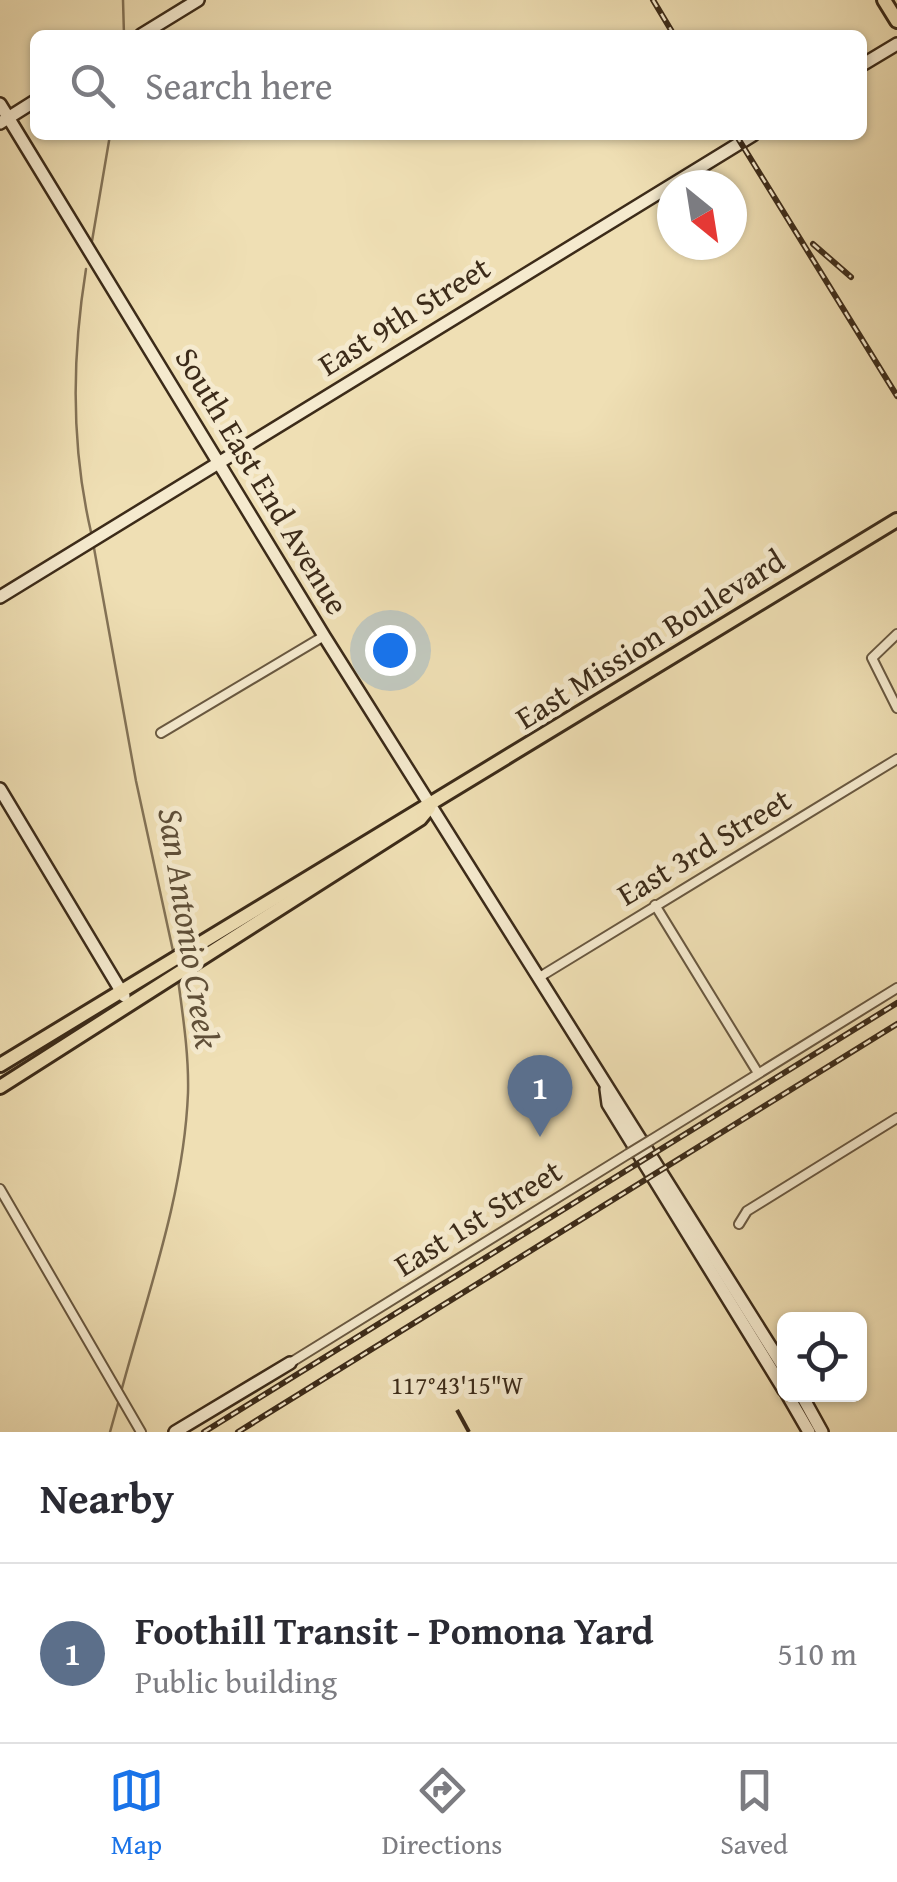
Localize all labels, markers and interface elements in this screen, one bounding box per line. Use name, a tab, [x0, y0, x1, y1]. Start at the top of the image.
search box	[30, 30, 867, 140]
text: Search here	[145, 57, 333, 113]
icon: search	[65, 58, 120, 113]
north arrow	[657, 170, 747, 260]
street label: East 9th Street	[309, 244, 499, 387]
street label: South East End Avenue	[164, 338, 361, 623]
street label: East Mission Boulevard	[506, 537, 793, 741]
your location	[365, 625, 416, 676]
street label: East 3rd Street	[608, 776, 800, 917]
water label: San Antonio Creek	[145, 804, 234, 1053]
pin: 1	[508, 1054, 572, 1137]
street label: East 1st Street	[385, 1147, 571, 1288]
map controls	[777, 1312, 867, 1402]
button: locate	[777, 1312, 867, 1402]
text: 117°43'15"W	[391, 1367, 523, 1403]
text: Nearby	[40, 1467, 174, 1528]
text: Foothill Transit - Pomona Yard	[135, 1602, 654, 1658]
text: 1	[64, 1630, 81, 1677]
text: 510 m	[778, 1630, 857, 1677]
text: Public building	[135, 1658, 337, 1705]
tab: Map	[109, 1763, 164, 1864]
tab: Directions	[382, 1763, 502, 1864]
tab: Saved	[720, 1763, 788, 1864]

